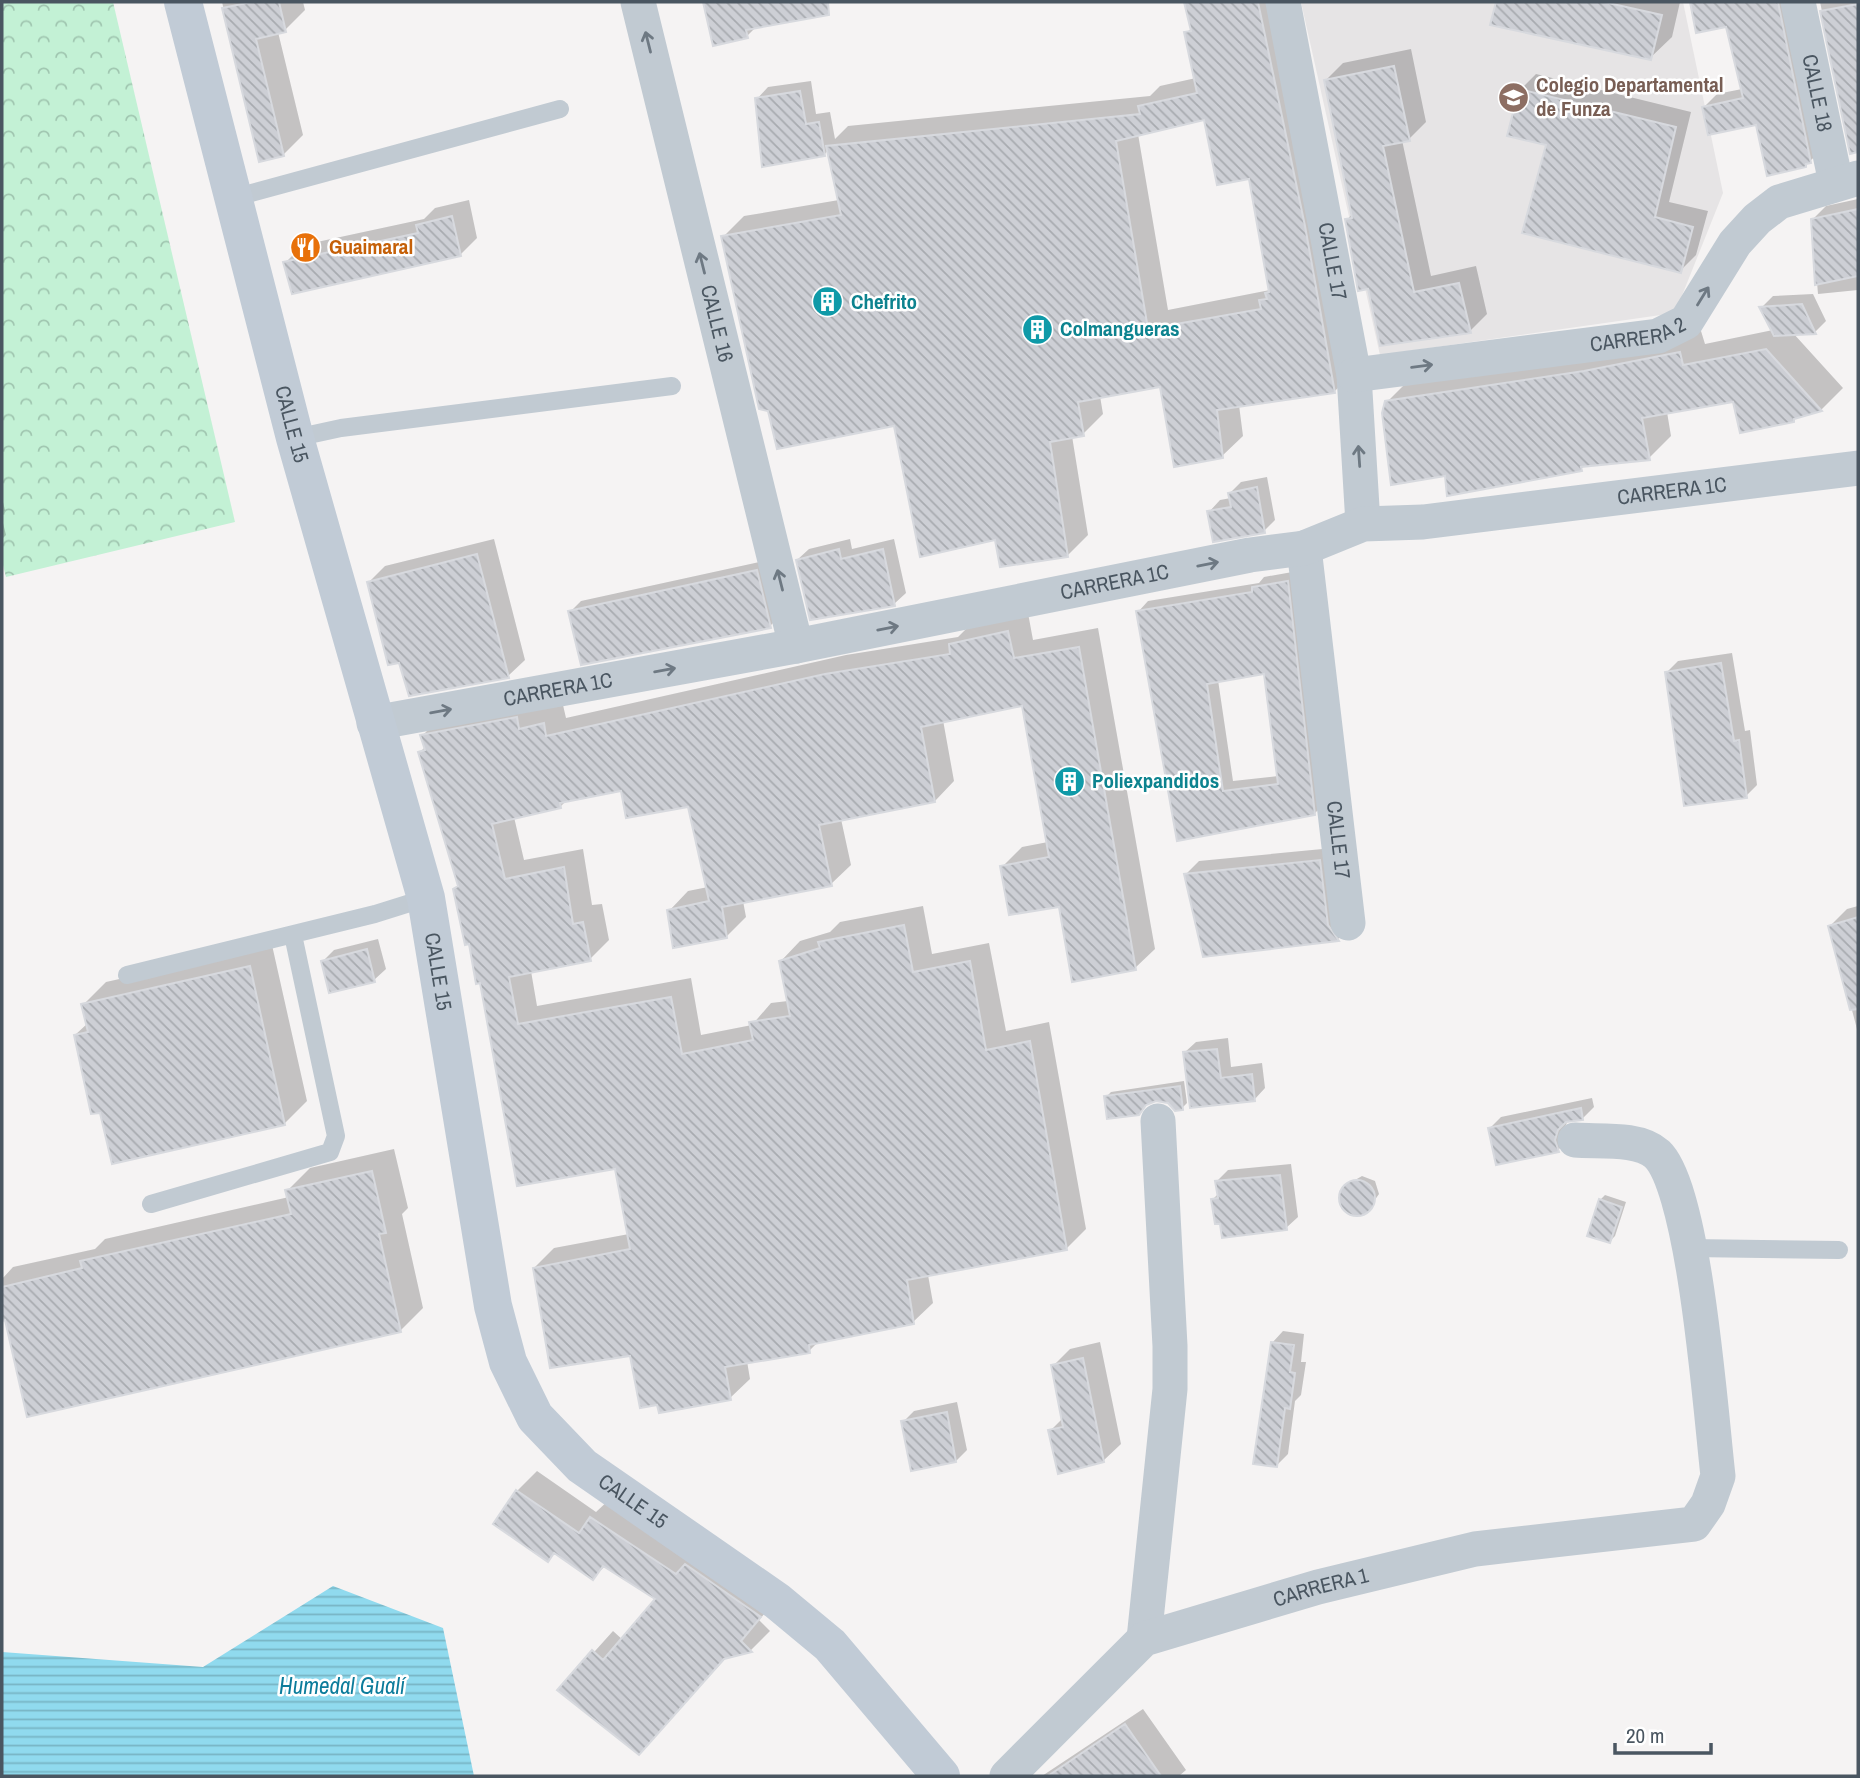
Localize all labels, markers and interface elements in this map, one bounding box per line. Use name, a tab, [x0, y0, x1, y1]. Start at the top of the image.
one-way arrow	[641, 32, 654, 54]
street label: CALLE 18	[1795, 51, 1840, 134]
place label: Colegio Departamental de Funza	[1536, 70, 1724, 123]
school or university icon: Colegio Departamental de Funza	[1496, 80, 1530, 114]
street label: CALLE 17	[1311, 220, 1354, 303]
restaurant icon: Guaimaral	[289, 230, 323, 264]
place label: Guaimaral	[329, 232, 413, 261]
one-way arrow	[695, 252, 708, 275]
street label: CALLE 16	[694, 282, 741, 365]
building icon: Chefrito	[811, 285, 845, 319]
one-way arrow	[1697, 286, 1711, 306]
place label: Chefrito	[851, 287, 917, 316]
street label: CARRERA 2	[1588, 309, 1691, 359]
building icon: Colmangueras	[1020, 312, 1054, 346]
place label: Colmangueras	[1060, 314, 1180, 343]
one-way arrow	[1410, 360, 1433, 373]
street label: CALLE 15	[268, 383, 316, 466]
one-way arrow	[1352, 445, 1365, 468]
street label: CARRERA 1C	[1615, 469, 1728, 512]
street label: CARRERA 1C	[1058, 557, 1171, 607]
one-way arrow	[1196, 557, 1219, 570]
one-way arrow	[773, 569, 786, 591]
one-way arrow	[876, 620, 899, 634]
one-way arrow	[653, 663, 676, 676]
street label: CARRERA 1C	[501, 665, 615, 713]
one-way arrow	[429, 703, 452, 717]
building icon: Poliexpandidos	[1052, 764, 1086, 798]
place label: Poliexpandidos	[1092, 766, 1219, 795]
street label: CALLE 17	[1320, 799, 1358, 881]
street label: CALLE 15	[418, 930, 459, 1013]
street label: CALLE 15	[593, 1467, 674, 1535]
street label: CARRERA 1	[1269, 1560, 1372, 1614]
water label: Humedal Gualí	[279, 1670, 407, 1701]
scale bar	[1615, 1712, 1711, 1756]
text: 20 m	[1626, 1721, 1664, 1750]

